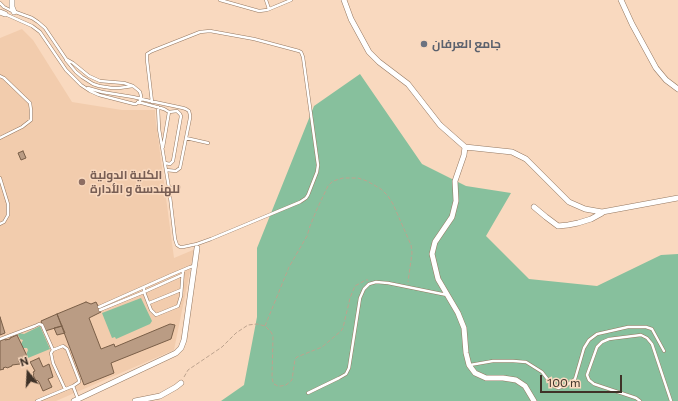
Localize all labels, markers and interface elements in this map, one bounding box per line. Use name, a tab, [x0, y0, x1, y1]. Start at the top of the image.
place label: جامع العرفان	[432, 37, 501, 51]
marker: جامع العرفان	[419, 39, 429, 49]
place label: الكلية الدولية للهندسة و الأدارة	[90, 168, 180, 196]
marker: الكلية الدولية للهندسة و الأدارة	[77, 177, 87, 187]
north arrow	[8, 353, 48, 393]
text: N	[18, 354, 30, 369]
scale bar	[542, 367, 624, 393]
text: 100 m	[547, 375, 581, 389]

